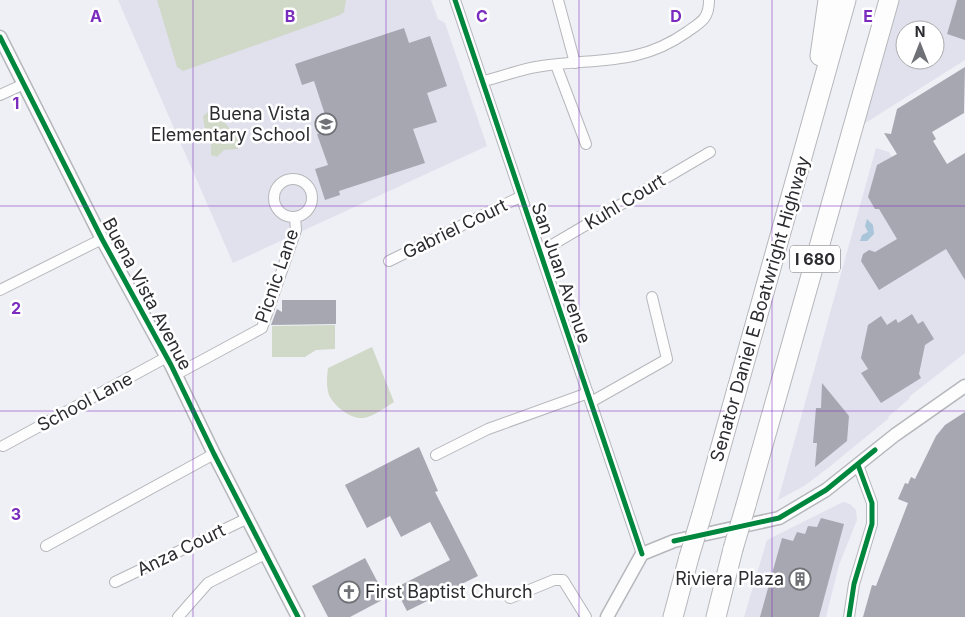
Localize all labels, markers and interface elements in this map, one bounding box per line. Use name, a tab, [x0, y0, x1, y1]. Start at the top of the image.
text: A	[90, 6, 102, 26]
text: B	[285, 6, 295, 26]
text: C	[476, 6, 488, 26]
text: D	[670, 6, 682, 26]
text: E	[863, 6, 873, 26]
north arrow	[895, 20, 945, 70]
text: N	[915, 23, 925, 40]
text: 1	[13, 93, 19, 113]
place label: Buena Vista Elementary School	[151, 103, 310, 145]
school or university icon: Buena Vista Elementary School	[314, 112, 338, 136]
street label: Senator Daniel E Boatwright Highway	[706, 154, 813, 464]
street label: Kuhl Court	[581, 169, 669, 234]
street label: Gabriel Court	[399, 194, 510, 263]
street label: San Juan Avenue	[528, 200, 595, 346]
street label: Buena Vista Avenue	[98, 214, 196, 373]
street label: Picnic Lane	[251, 226, 302, 326]
road number: I 680	[790, 245, 840, 272]
text: 2	[11, 298, 21, 318]
street label: School Lane	[34, 368, 136, 435]
text: 3	[11, 504, 21, 524]
street label: Anza Court	[133, 519, 228, 580]
building icon: Riviera Plaza	[788, 567, 812, 591]
place label: Riviera Plaza	[675, 568, 784, 589]
church icon: First Baptist Church	[337, 580, 361, 604]
place label: First Baptist Church	[365, 581, 533, 602]

